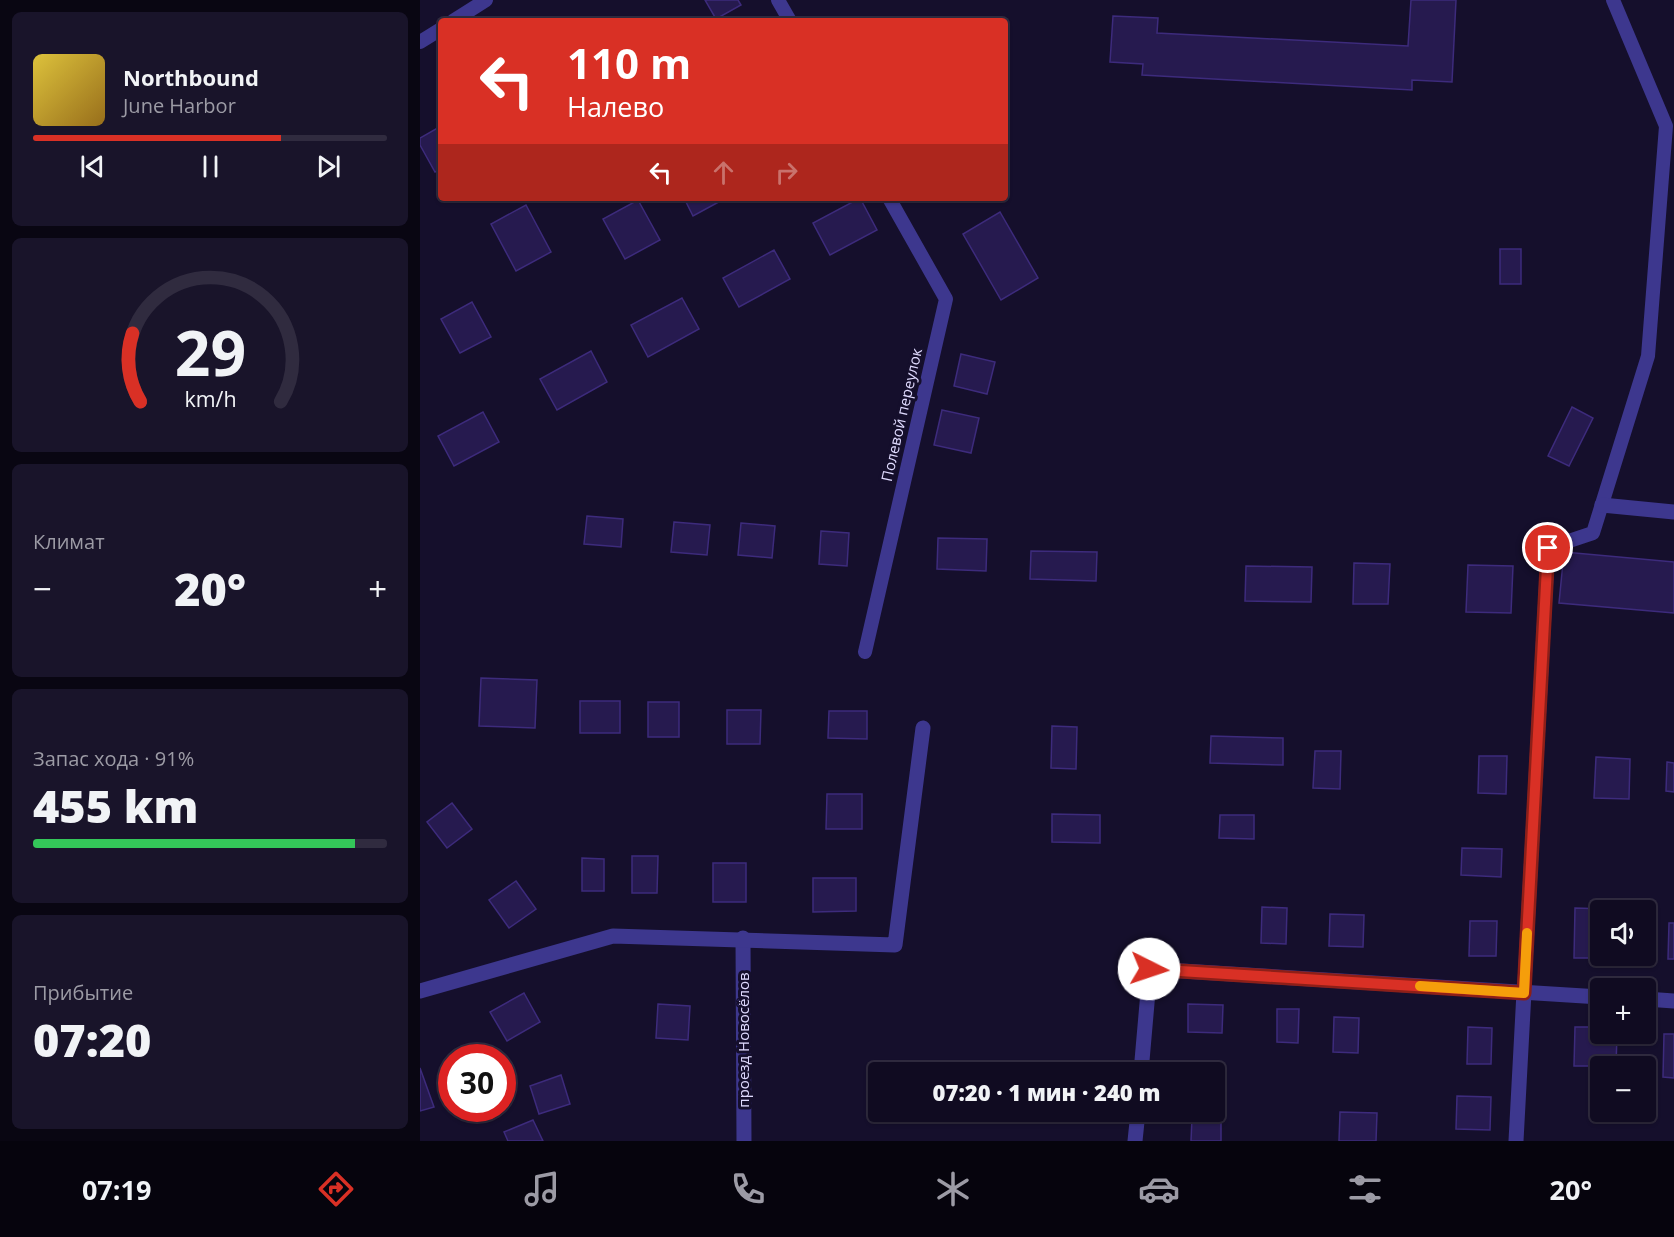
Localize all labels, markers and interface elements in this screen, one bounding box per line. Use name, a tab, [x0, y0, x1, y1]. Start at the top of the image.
text: 110 m	[567, 34, 691, 91]
icon: left	[468, 42, 546, 120]
text: Northbound	[123, 62, 259, 92]
text: Налево	[567, 88, 664, 125]
text: June Harbor	[123, 92, 236, 119]
icon: previous	[76, 150, 109, 183]
icon: pause	[194, 150, 227, 183]
icon: next	[312, 150, 345, 183]
icon: left	[644, 156, 677, 189]
icon: ahead	[707, 156, 740, 189]
icon: right	[770, 156, 803, 189]
text: 29	[174, 309, 246, 394]
street label: Полевой переулок	[876, 346, 926, 483]
text: km/h	[184, 384, 236, 413]
pin	[1522, 522, 1573, 573]
text: Климат	[33, 528, 105, 555]
icon: arrive	[1531, 531, 1564, 564]
text: 20°	[174, 558, 246, 619]
text: −	[33, 566, 52, 611]
text: +	[368, 566, 387, 611]
text: Запас хода · 91%	[33, 745, 194, 772]
text: 455 km	[33, 775, 198, 836]
map controls	[1590, 900, 1656, 1122]
button: sound	[1590, 900, 1656, 966]
position arrow	[1117, 937, 1181, 1001]
street label: проезд Новосёлов	[733, 972, 753, 1108]
button: +	[1590, 978, 1656, 1044]
text: Прибытие	[33, 979, 133, 1006]
text: 07:20	[33, 1009, 151, 1070]
speed limit sign: 30	[438, 1044, 516, 1122]
button: −	[1590, 1056, 1656, 1122]
text: 07:20 · 1 мин · 240 m	[933, 1077, 1160, 1107]
icon: directions	[315, 1168, 357, 1210]
icon: music	[521, 1168, 563, 1210]
icon: phone	[727, 1168, 769, 1210]
icon: climate	[932, 1168, 974, 1210]
icon: car	[1138, 1168, 1180, 1210]
icon: filters	[1344, 1168, 1386, 1210]
text: 07:19	[82, 1171, 151, 1208]
text: 20°	[1550, 1171, 1592, 1208]

